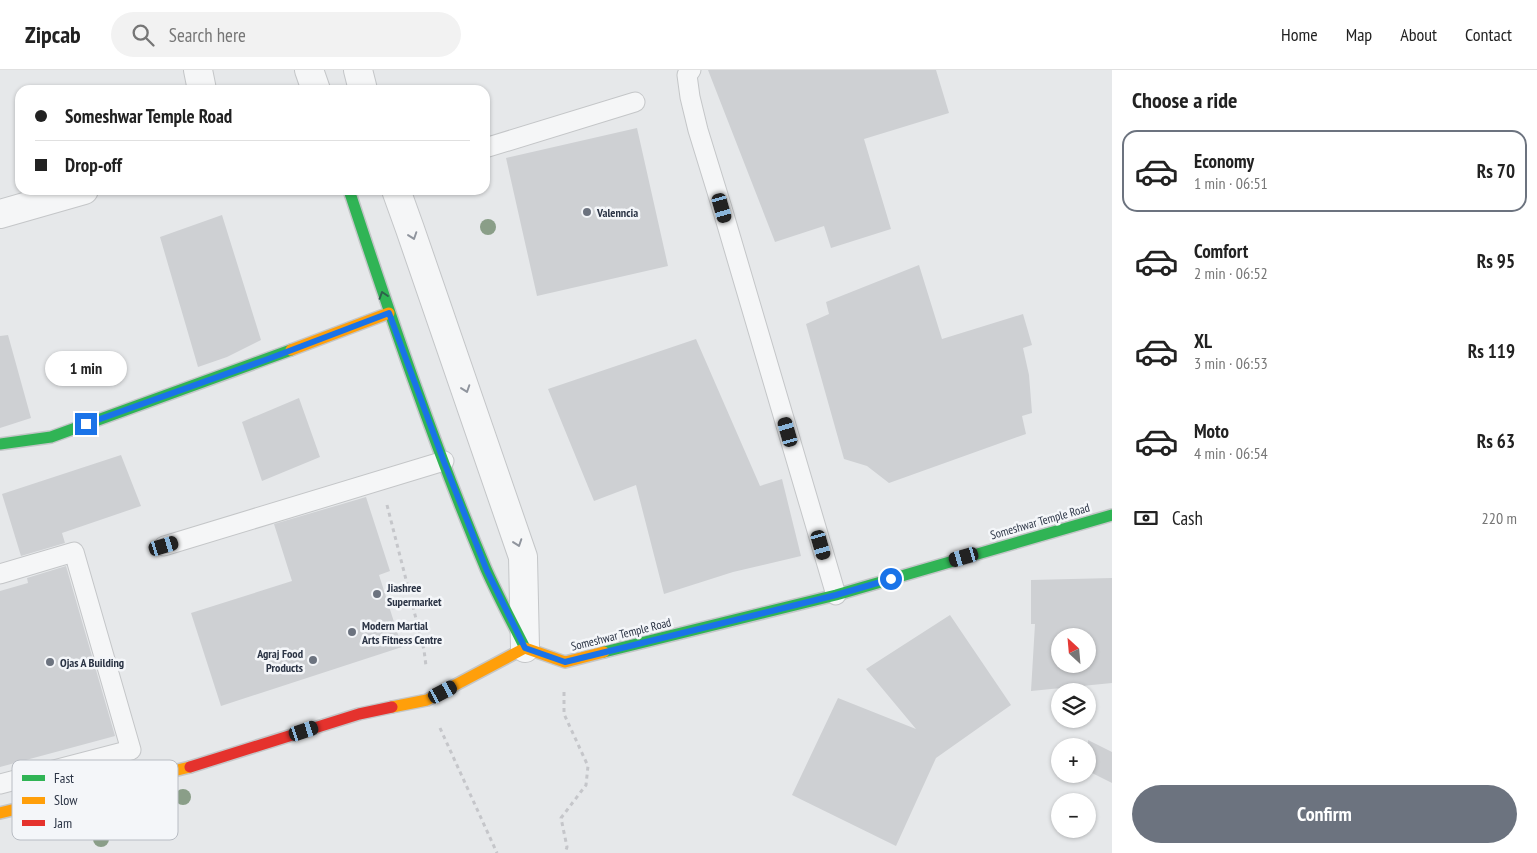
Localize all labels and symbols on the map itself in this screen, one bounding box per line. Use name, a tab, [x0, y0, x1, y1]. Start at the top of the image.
car	[710, 192, 733, 224]
place label: Valenncia	[596, 205, 638, 220]
marker: Valenncia	[581, 206, 593, 218]
one-way arrow	[407, 231, 417, 239]
one-way arrow	[379, 291, 389, 299]
callout: 1 min	[45, 352, 127, 386]
one-way arrow	[460, 385, 470, 393]
route end	[75, 413, 97, 435]
car	[776, 416, 799, 448]
street label: Someshwar Temple Road	[989, 500, 1091, 542]
car	[809, 529, 832, 561]
car	[147, 534, 180, 558]
one-way arrow	[513, 538, 523, 547]
car	[947, 546, 980, 568]
route start	[880, 568, 902, 590]
place label: Jiashree Supermarket	[386, 580, 442, 609]
marker: Jiashree Supermarket	[371, 588, 383, 600]
street label: Someshwar Temple Road	[569, 614, 673, 654]
place label: Modern Martial Arts Fitness Centre	[361, 618, 442, 647]
marker: Modern Martial Arts Fitness Centre	[346, 626, 358, 638]
north arrow	[1051, 628, 1096, 672]
place label: Agraj Food Products	[256, 646, 303, 675]
marker: Agraj Food Products	[307, 654, 319, 666]
place label: Ojas A Building	[60, 655, 124, 670]
marker: Ojas A Building	[44, 656, 56, 668]
car	[426, 678, 459, 706]
car	[287, 719, 320, 743]
legend	[12, 760, 178, 840]
text: Fast	[54, 769, 74, 787]
text: Slow	[54, 791, 78, 809]
text: Jam	[53, 814, 72, 832]

